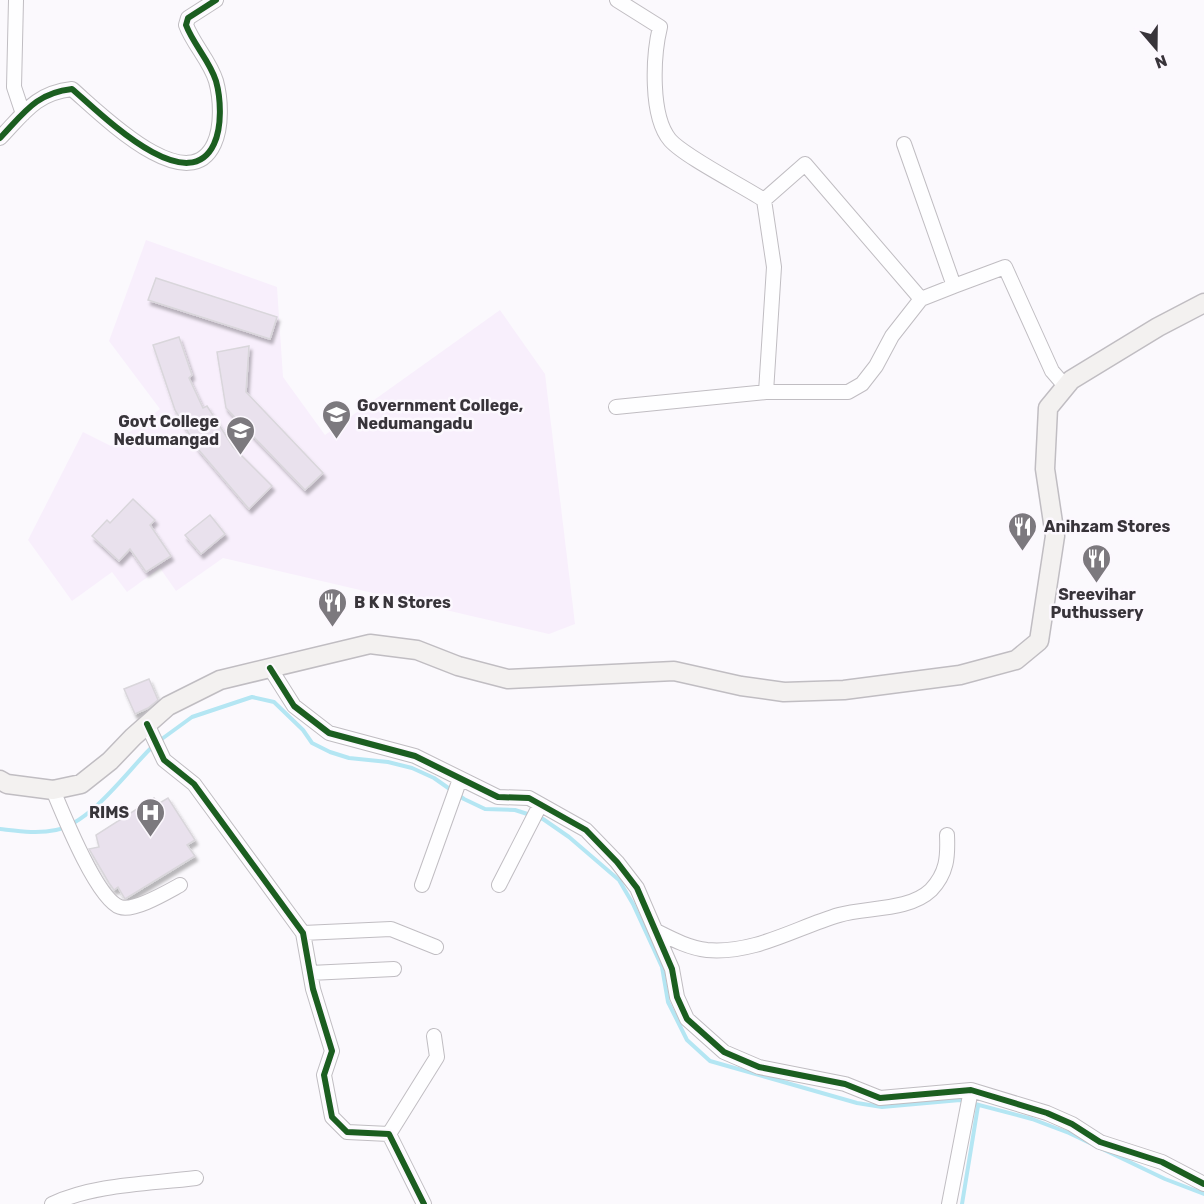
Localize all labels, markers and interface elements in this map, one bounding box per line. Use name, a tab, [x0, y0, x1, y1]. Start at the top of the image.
north arrow	[1126, 18, 1186, 78]
text: N	[1152, 51, 1170, 73]
place label: Government College, Nedumangadu	[357, 396, 523, 433]
school or university icon: Government College, Nedumangadu	[320, 398, 352, 440]
place label: Govt College Nedumangad	[114, 412, 219, 449]
school or university icon: Govt College Nedumangad	[224, 414, 256, 456]
restaurant icon: Anihzam Stores	[1007, 510, 1039, 552]
place label: Anihzam Stores	[1044, 517, 1171, 536]
restaurant icon: Sreevihar Puthussery	[1081, 542, 1113, 584]
place label: Sreevihar Puthussery	[1050, 585, 1144, 622]
restaurant icon: B K N Stores	[317, 586, 349, 628]
place label: B K N Stores	[354, 593, 451, 612]
hospital icon: RIMS	[134, 796, 166, 838]
place label: RIMS	[89, 803, 129, 822]

